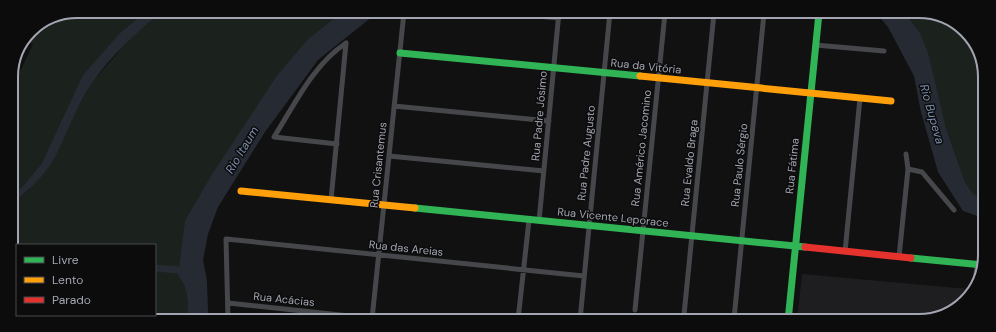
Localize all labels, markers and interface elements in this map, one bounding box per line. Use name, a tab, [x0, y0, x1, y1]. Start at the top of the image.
street label: Rua da Vitória	[610, 55, 682, 77]
street label: Rua Padre Jósimo	[528, 70, 550, 162]
water label: Rio Bupeva	[916, 82, 948, 146]
street label: Rua Américo Jacomino	[628, 89, 654, 207]
street label: Rua Padre Augusto	[574, 105, 598, 201]
street label: Rua Evaldo Braga	[677, 119, 701, 207]
street label: Rua Crisantemus	[367, 121, 389, 209]
water label: Rio Itaum	[222, 123, 262, 176]
street label: Rua Paulo Sérgio	[728, 123, 750, 207]
street label: Rua Fátima	[782, 137, 802, 194]
street label: Rua Vicente Leporace	[557, 204, 669, 230]
street label: Rua das Areias	[368, 237, 444, 259]
legend	[16, 244, 156, 316]
text: Livre	[52, 252, 79, 268]
text: Lento	[52, 272, 83, 288]
street label: Rua Acácias	[253, 289, 315, 309]
text: Parado	[52, 292, 91, 308]

